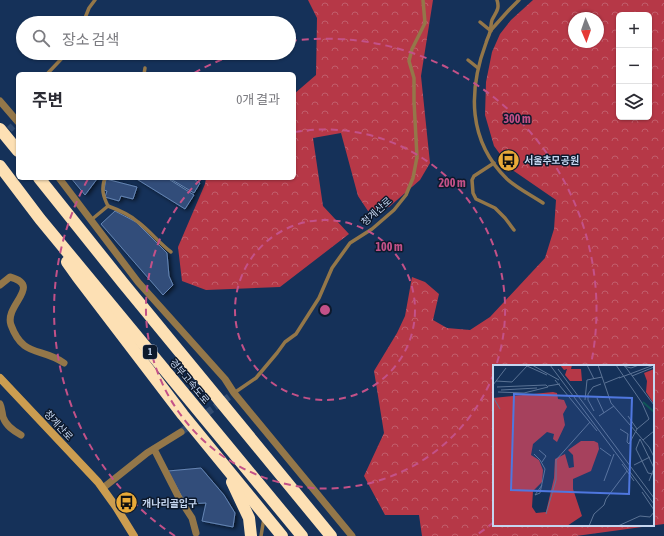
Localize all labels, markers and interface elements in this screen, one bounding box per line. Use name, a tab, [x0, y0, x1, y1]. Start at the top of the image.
north arrow	[568, 12, 604, 48]
map controls	[616, 12, 652, 120]
button: +	[616, 12, 652, 48]
search box	[16, 16, 296, 60]
icon: search	[30, 27, 52, 49]
text: 장소 검색	[62, 31, 119, 48]
button: −	[616, 48, 652, 84]
button: layers	[616, 84, 652, 120]
text: 주변	[32, 90, 63, 110]
text: 0개 결과	[236, 92, 280, 107]
text: 300 m	[503, 112, 531, 126]
bus stop icon: 서울추모공원	[495, 147, 521, 173]
place label: 서울추모공원	[524, 155, 579, 166]
text: 200 m	[438, 176, 466, 190]
street label: 청계산로	[359, 195, 394, 228]
text: 100 m	[375, 240, 403, 254]
centre of rings	[318, 303, 332, 317]
road number: 1	[143, 345, 157, 359]
street label: 경부고속도로	[168, 357, 212, 406]
inset map	[493, 365, 654, 526]
street label: 청계산로	[42, 408, 75, 443]
bus stop icon: 개나리골입구	[113, 490, 139, 516]
place label: 개나리골입구	[142, 498, 197, 509]

